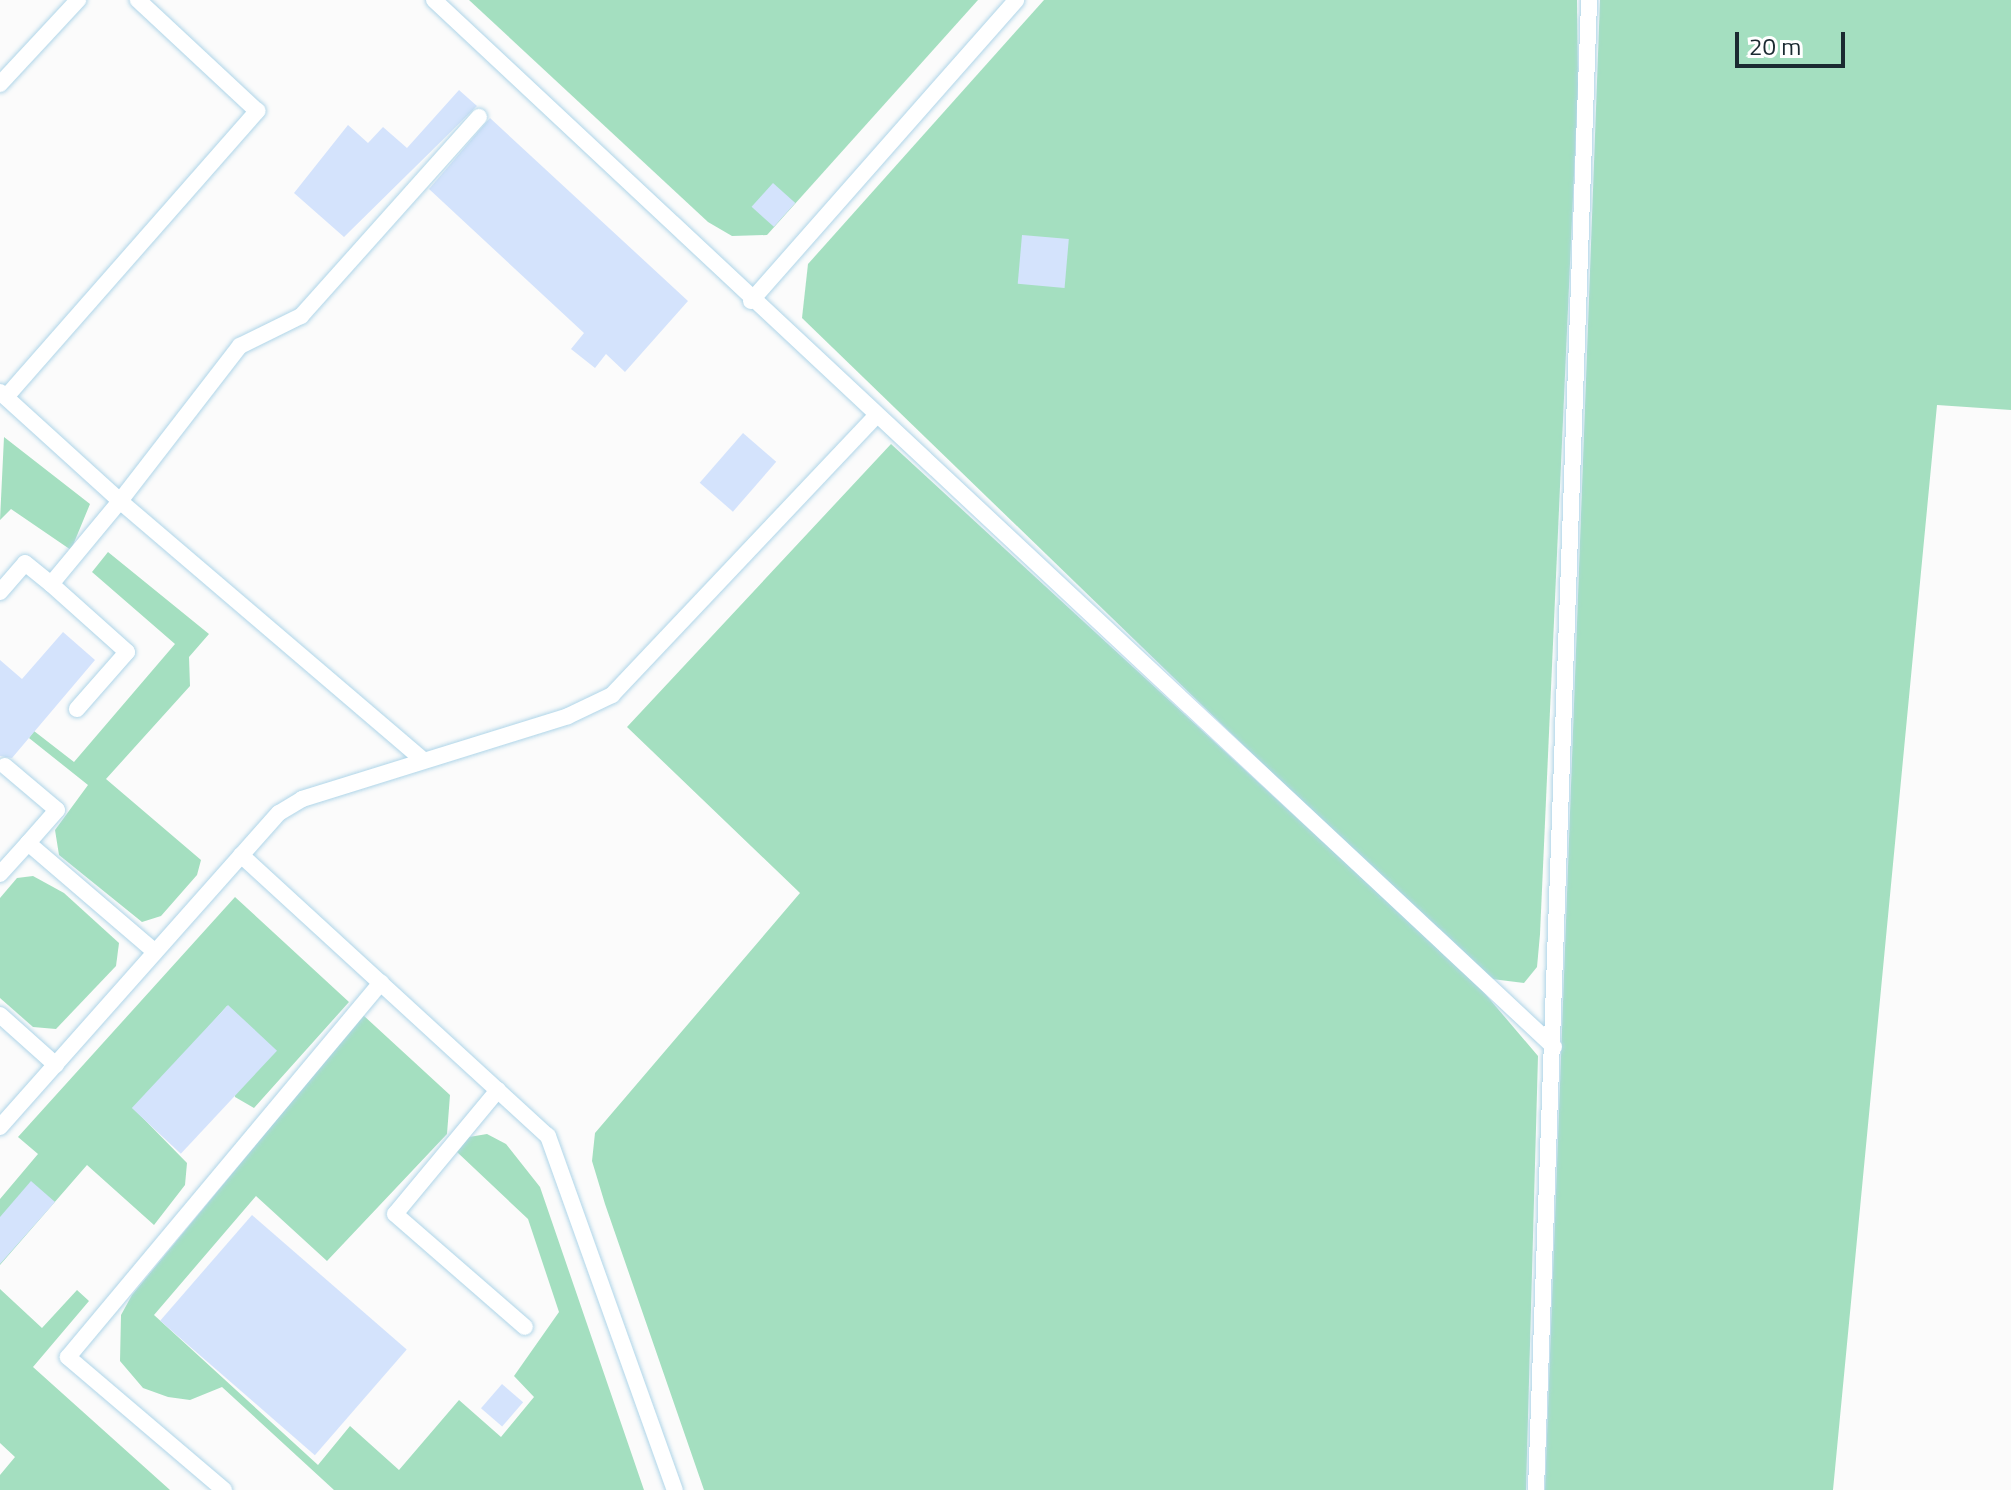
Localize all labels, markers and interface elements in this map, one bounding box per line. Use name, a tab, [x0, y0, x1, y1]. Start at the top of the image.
scale bar	[1739, 16, 1849, 66]
text: 20 m	[1749, 28, 1801, 64]

